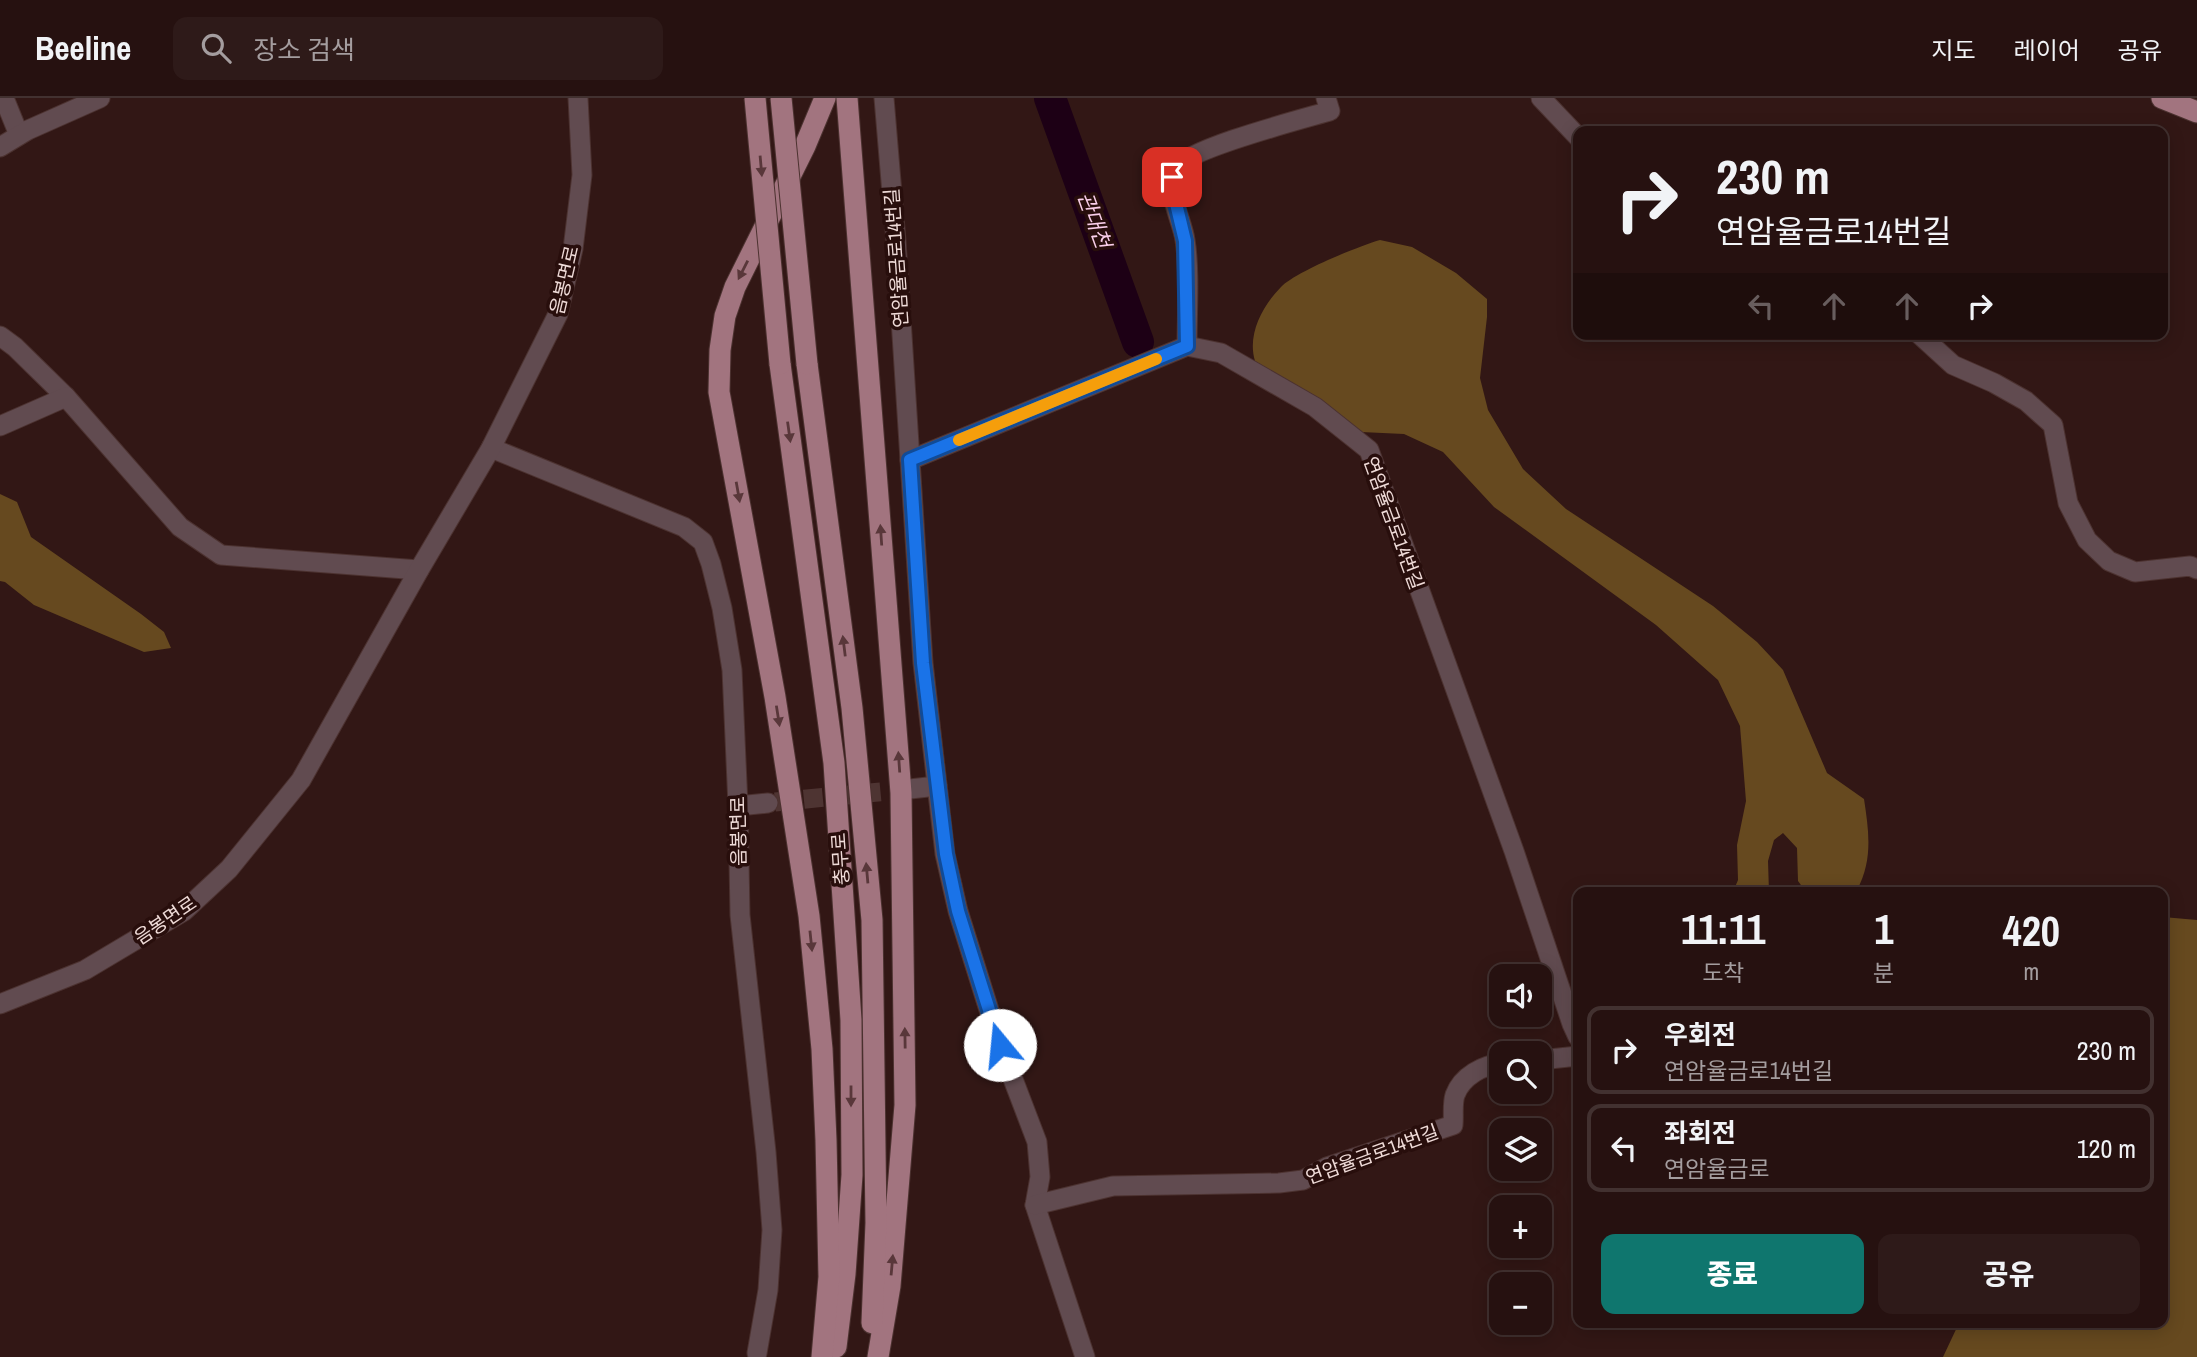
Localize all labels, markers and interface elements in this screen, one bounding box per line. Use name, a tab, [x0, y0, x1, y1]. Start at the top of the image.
search box	[173, 17, 663, 80]
text: Beeline	[35, 26, 131, 70]
icon: search	[197, 29, 235, 67]
text: 장소 검색	[253, 32, 355, 67]
text: 지도	[1931, 34, 1976, 66]
text: 레이어	[2014, 34, 2080, 66]
text: 공유	[2118, 34, 2162, 66]
text: 230 m	[1716, 143, 1830, 209]
pin	[1142, 147, 1202, 207]
icon: right	[1601, 154, 1692, 245]
one-way arrow	[756, 155, 767, 177]
icon: arrive	[1153, 158, 1191, 196]
street label: 연암율금로14번길	[878, 187, 914, 329]
water label: 관대천	[1071, 188, 1119, 255]
text: 연암율금로14번길	[1716, 210, 1951, 253]
street label: 음봉면로	[543, 243, 585, 317]
one-way arrow	[738, 260, 749, 280]
icon: left	[1742, 287, 1780, 325]
icon: ahead	[1815, 287, 1853, 325]
icon: ahead	[1888, 287, 1926, 325]
icon: right	[1961, 287, 1999, 325]
one-way arrow	[783, 421, 794, 443]
street label: 연암율금로14번길	[1358, 453, 1430, 593]
one-way arrow	[733, 481, 744, 503]
one-way arrow	[875, 524, 886, 546]
one-way arrow	[838, 635, 849, 657]
one-way arrow	[773, 705, 784, 727]
one-way arrow	[893, 751, 904, 773]
street label: 음봉면로	[724, 796, 752, 866]
street label: 충무로	[825, 832, 855, 886]
one-way arrow	[862, 861, 873, 883]
street label: 음봉면로	[129, 890, 201, 950]
text: 11:11	[1681, 901, 1765, 957]
text: 1	[1874, 901, 1893, 957]
text: 420	[2003, 903, 2060, 959]
one-way arrow	[806, 930, 817, 952]
text: m	[2023, 956, 2039, 987]
text: 도착	[1702, 957, 1744, 988]
text: 분	[1873, 957, 1895, 988]
map controls	[1489, 964, 1552, 1335]
button: sound	[1489, 964, 1552, 1027]
position arrow	[963, 1008, 1037, 1082]
text: 우회전	[1664, 1017, 1736, 1052]
one-way arrow	[899, 1027, 910, 1049]
icon: right	[1605, 1031, 1643, 1069]
text: 230 m	[2077, 1033, 2136, 1068]
button: search	[1489, 1041, 1552, 1104]
text: 연암율금로14번길	[1664, 1055, 1833, 1086]
one-way arrow	[846, 1086, 857, 1108]
text: 좌회전	[1664, 1115, 1736, 1150]
street label: 연암율금로14번길	[1302, 1118, 1442, 1190]
button: layers	[1489, 1118, 1552, 1181]
icon: left	[1605, 1129, 1643, 1167]
text: 120 m	[2077, 1131, 2136, 1166]
text: 연암율금로	[1664, 1153, 1770, 1184]
button: +	[1489, 1195, 1552, 1258]
button: 종료	[1601, 1234, 1864, 1314]
button: 공유	[1878, 1234, 2140, 1314]
one-way arrow	[887, 1254, 898, 1276]
button: −	[1489, 1272, 1552, 1335]

